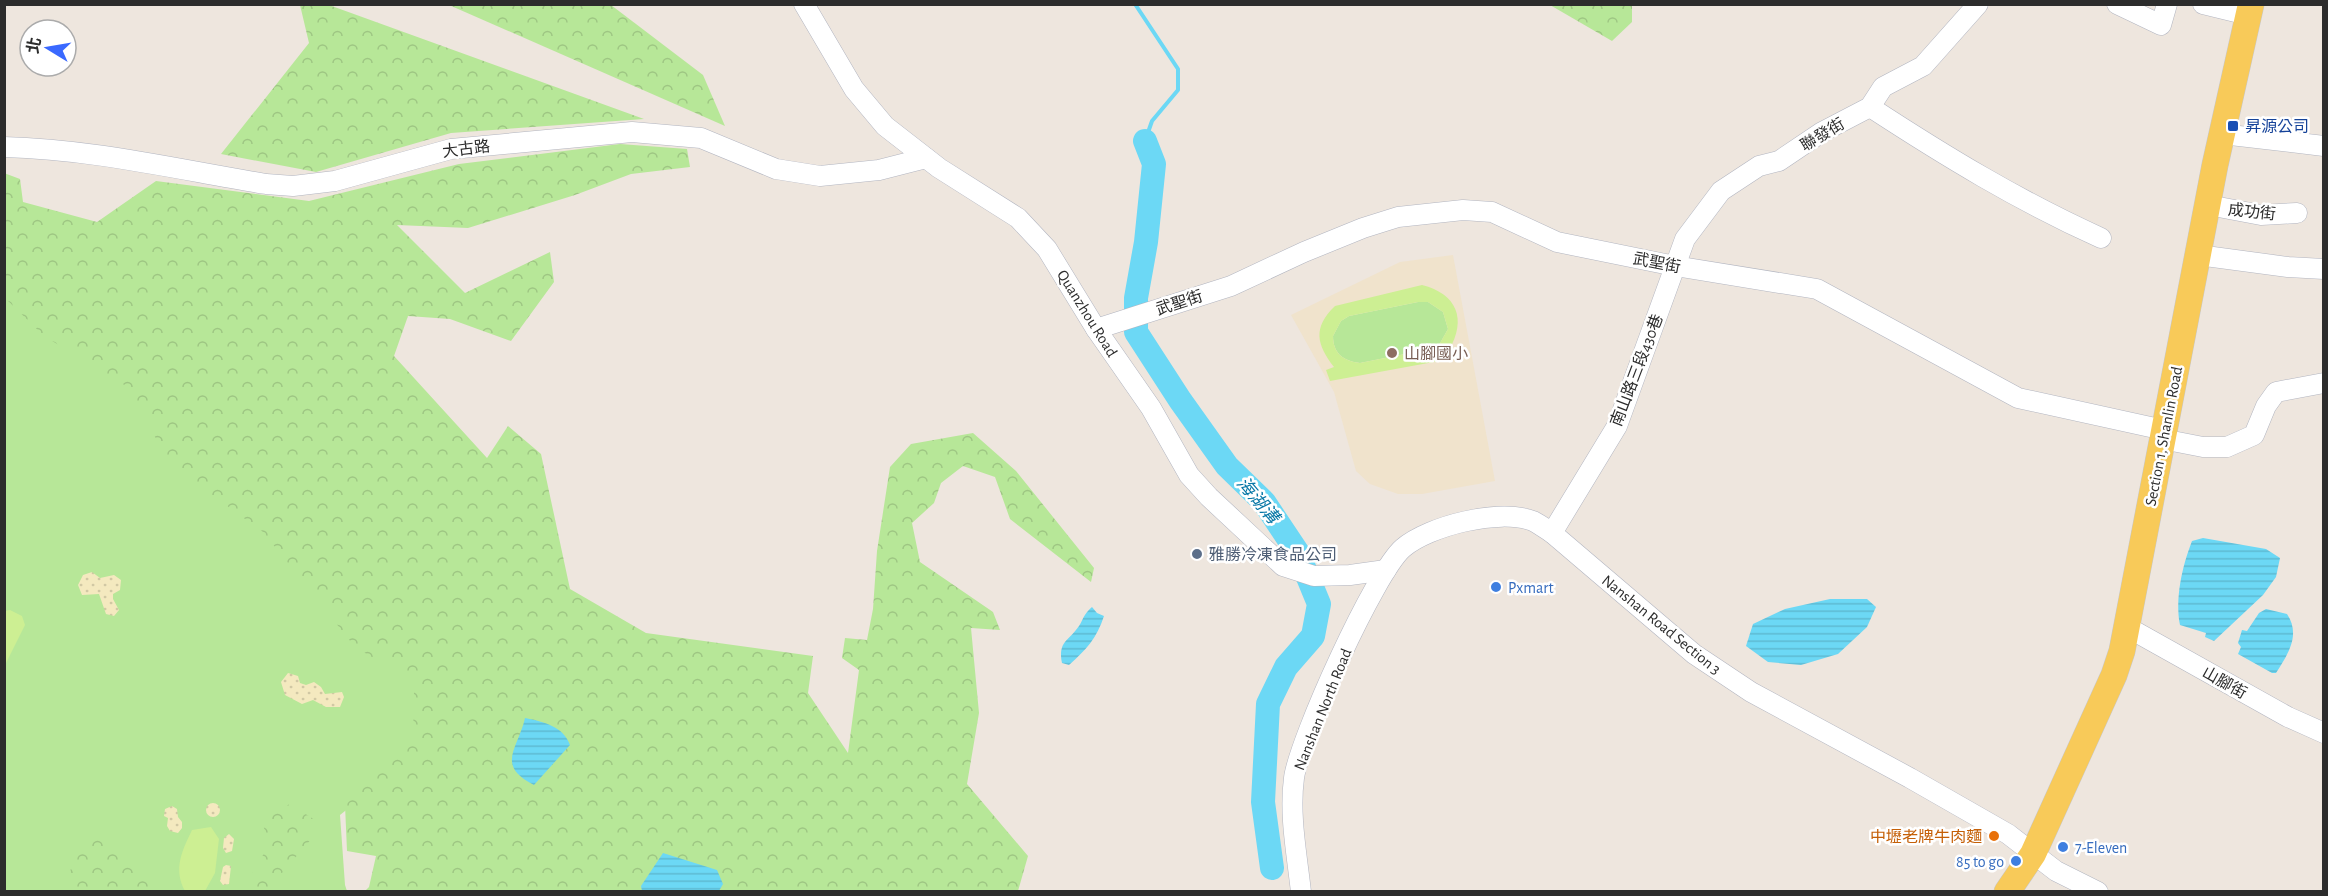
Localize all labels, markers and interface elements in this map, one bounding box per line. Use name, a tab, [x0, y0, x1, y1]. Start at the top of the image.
north arrow	[18, 18, 78, 78]
text: 北	[24, 36, 44, 55]
street label: 聯發街	[1797, 115, 1847, 154]
place label: 昇源公司	[2245, 118, 2309, 135]
marker: 昇源公司	[2226, 119, 2240, 133]
street label: 大古路	[441, 137, 491, 160]
street label: 成功街	[2227, 201, 2277, 222]
street label: 武聖街	[1632, 250, 1682, 275]
street label: Quanzhou Road	[1053, 267, 1120, 360]
street label: 武聖街	[1154, 287, 1205, 318]
street label: 南山路三段430巷	[1607, 312, 1666, 429]
place label: 山腳國小	[1404, 345, 1468, 362]
marker: 山腳國小	[1385, 346, 1399, 360]
street label: Section 1, Shanlin Road	[2143, 365, 2185, 507]
water label: 海湖溝	[1233, 473, 1285, 529]
place label: 雅勝冷凍食品公司	[1209, 546, 1337, 563]
marker: 雅勝冷凍食品公司	[1190, 547, 1204, 561]
street label: Nanshan Road Section 3	[1599, 572, 1724, 678]
marker: Pxmart	[1489, 580, 1503, 594]
place label: Pxmart	[1508, 580, 1554, 596]
street label: Nanshan North Road	[1291, 646, 1355, 773]
street label: 山腳街	[2200, 663, 2250, 702]
place label: 中壢老牌牛肉麵	[1870, 828, 1982, 845]
marker: 中壢老牌牛肉麵	[1987, 829, 2001, 843]
marker: 7-Eleven	[2056, 840, 2070, 854]
place label: 7-Eleven	[2075, 840, 2127, 856]
place label: 85 to go	[1956, 854, 2004, 870]
marker: 85 to go	[2009, 854, 2023, 868]

